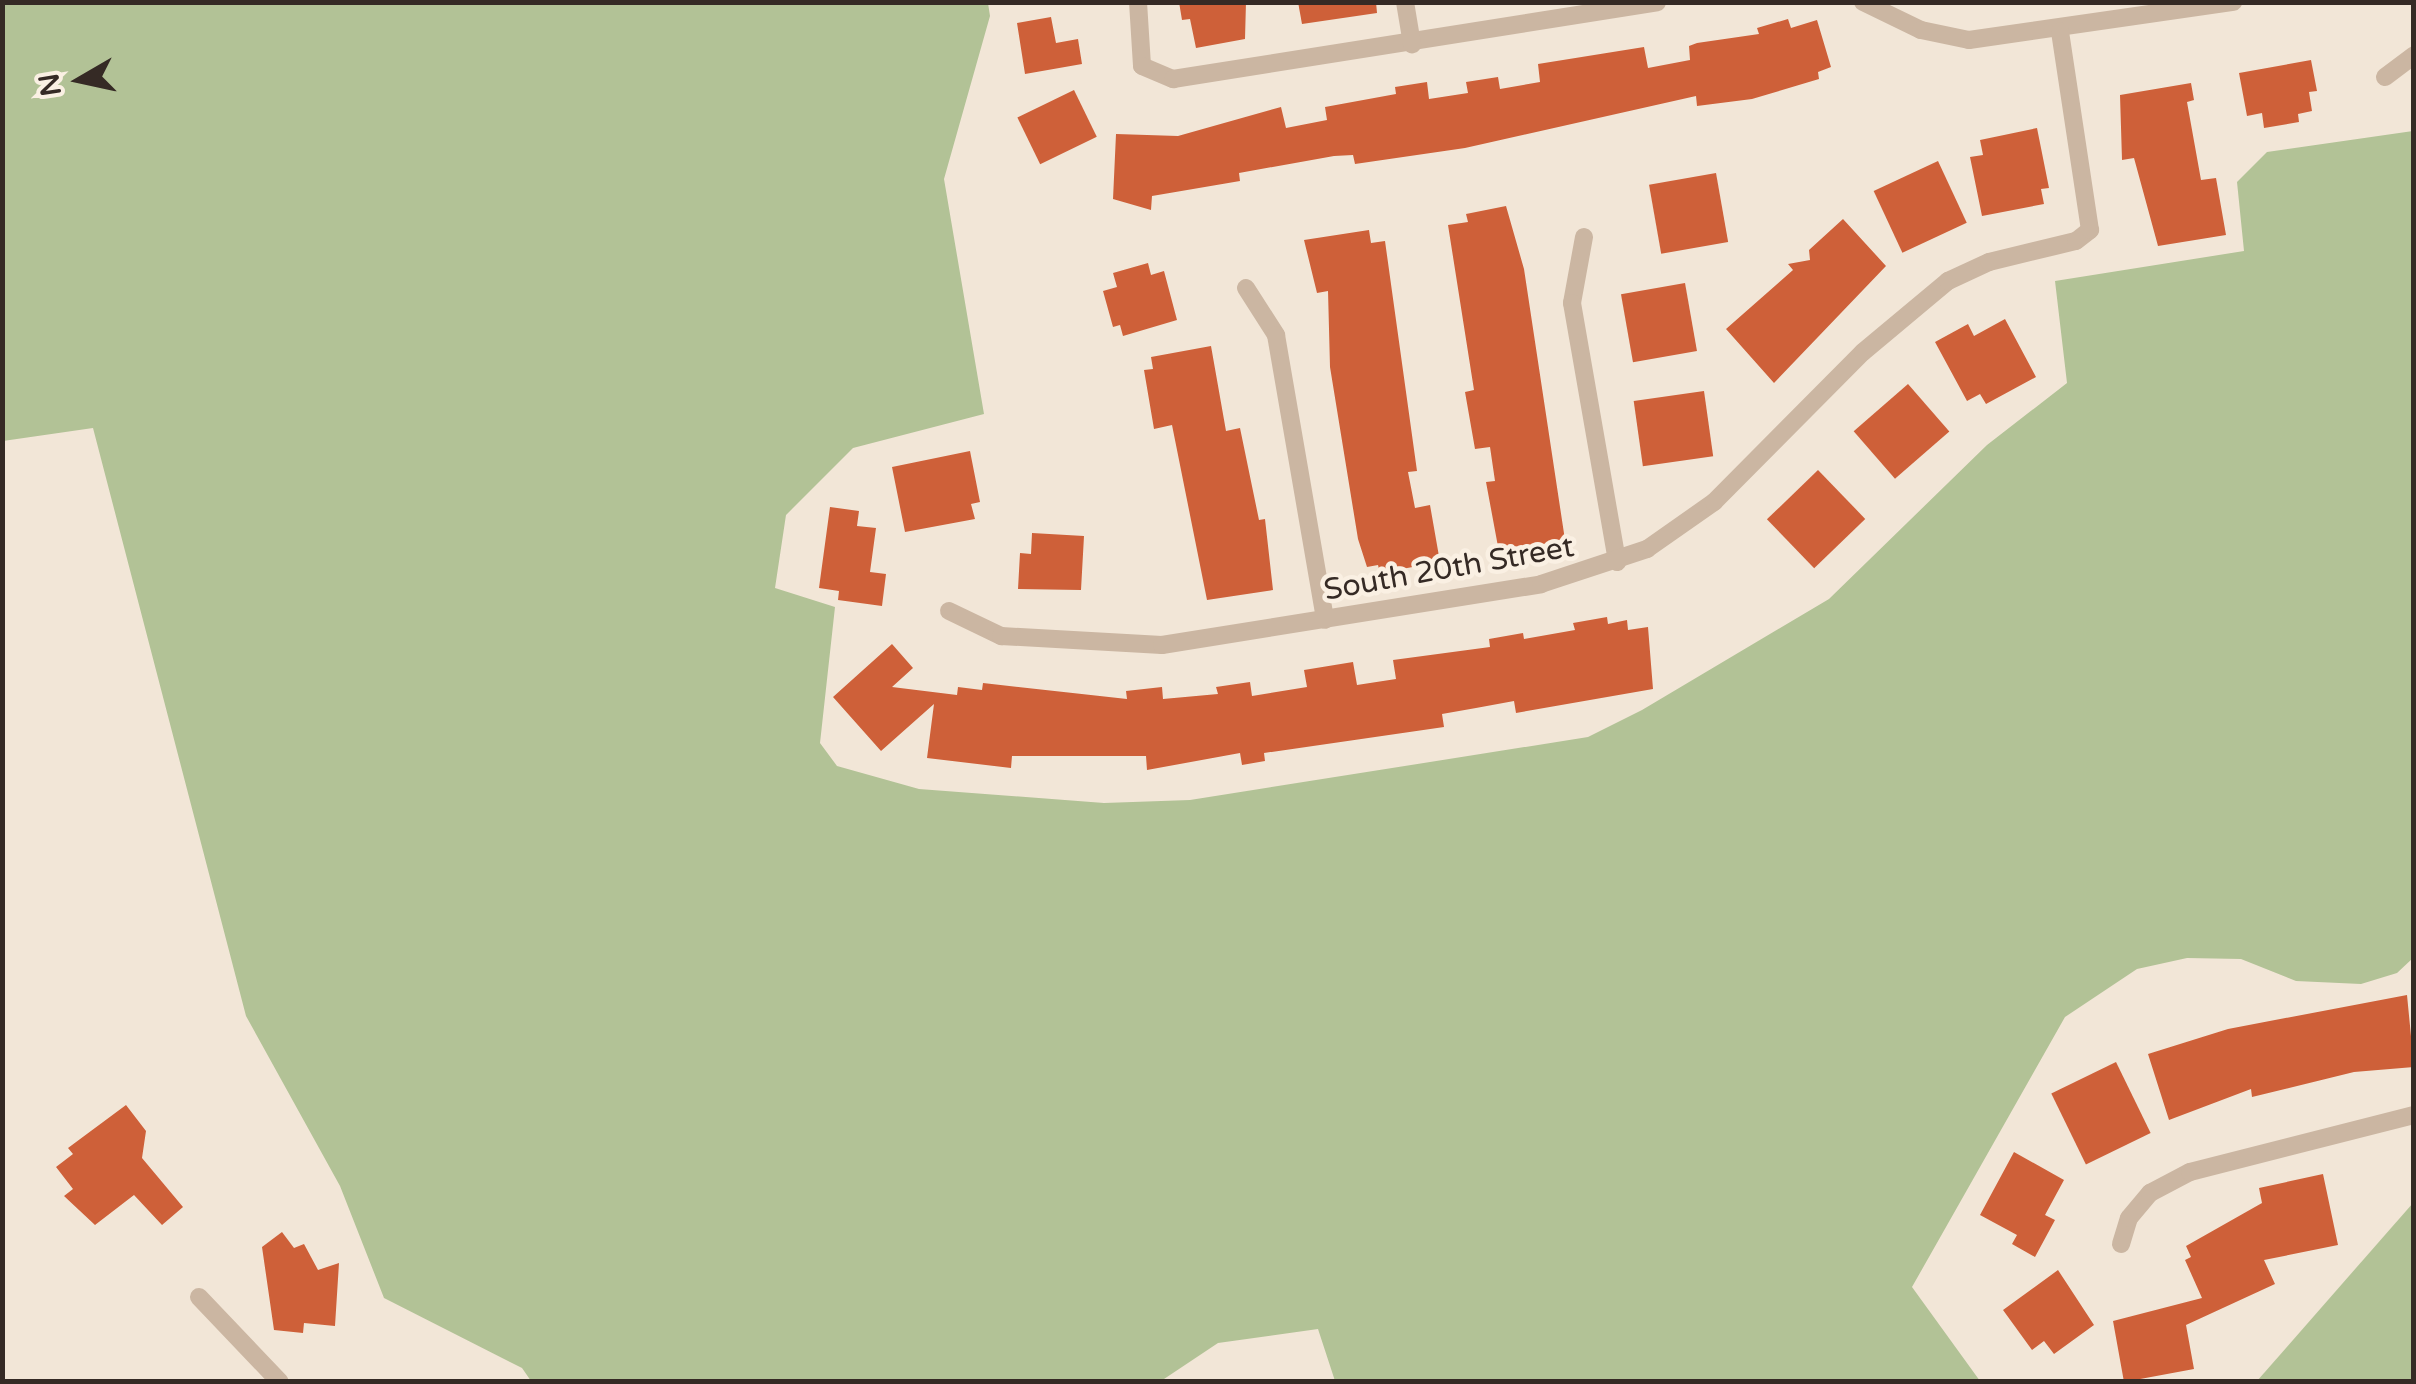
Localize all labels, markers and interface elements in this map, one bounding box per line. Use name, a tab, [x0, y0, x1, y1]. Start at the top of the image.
north arrow	[30, 30, 130, 130]
text: N	[32, 71, 69, 98]
street label: South 20th Street	[1321, 529, 1577, 609]

